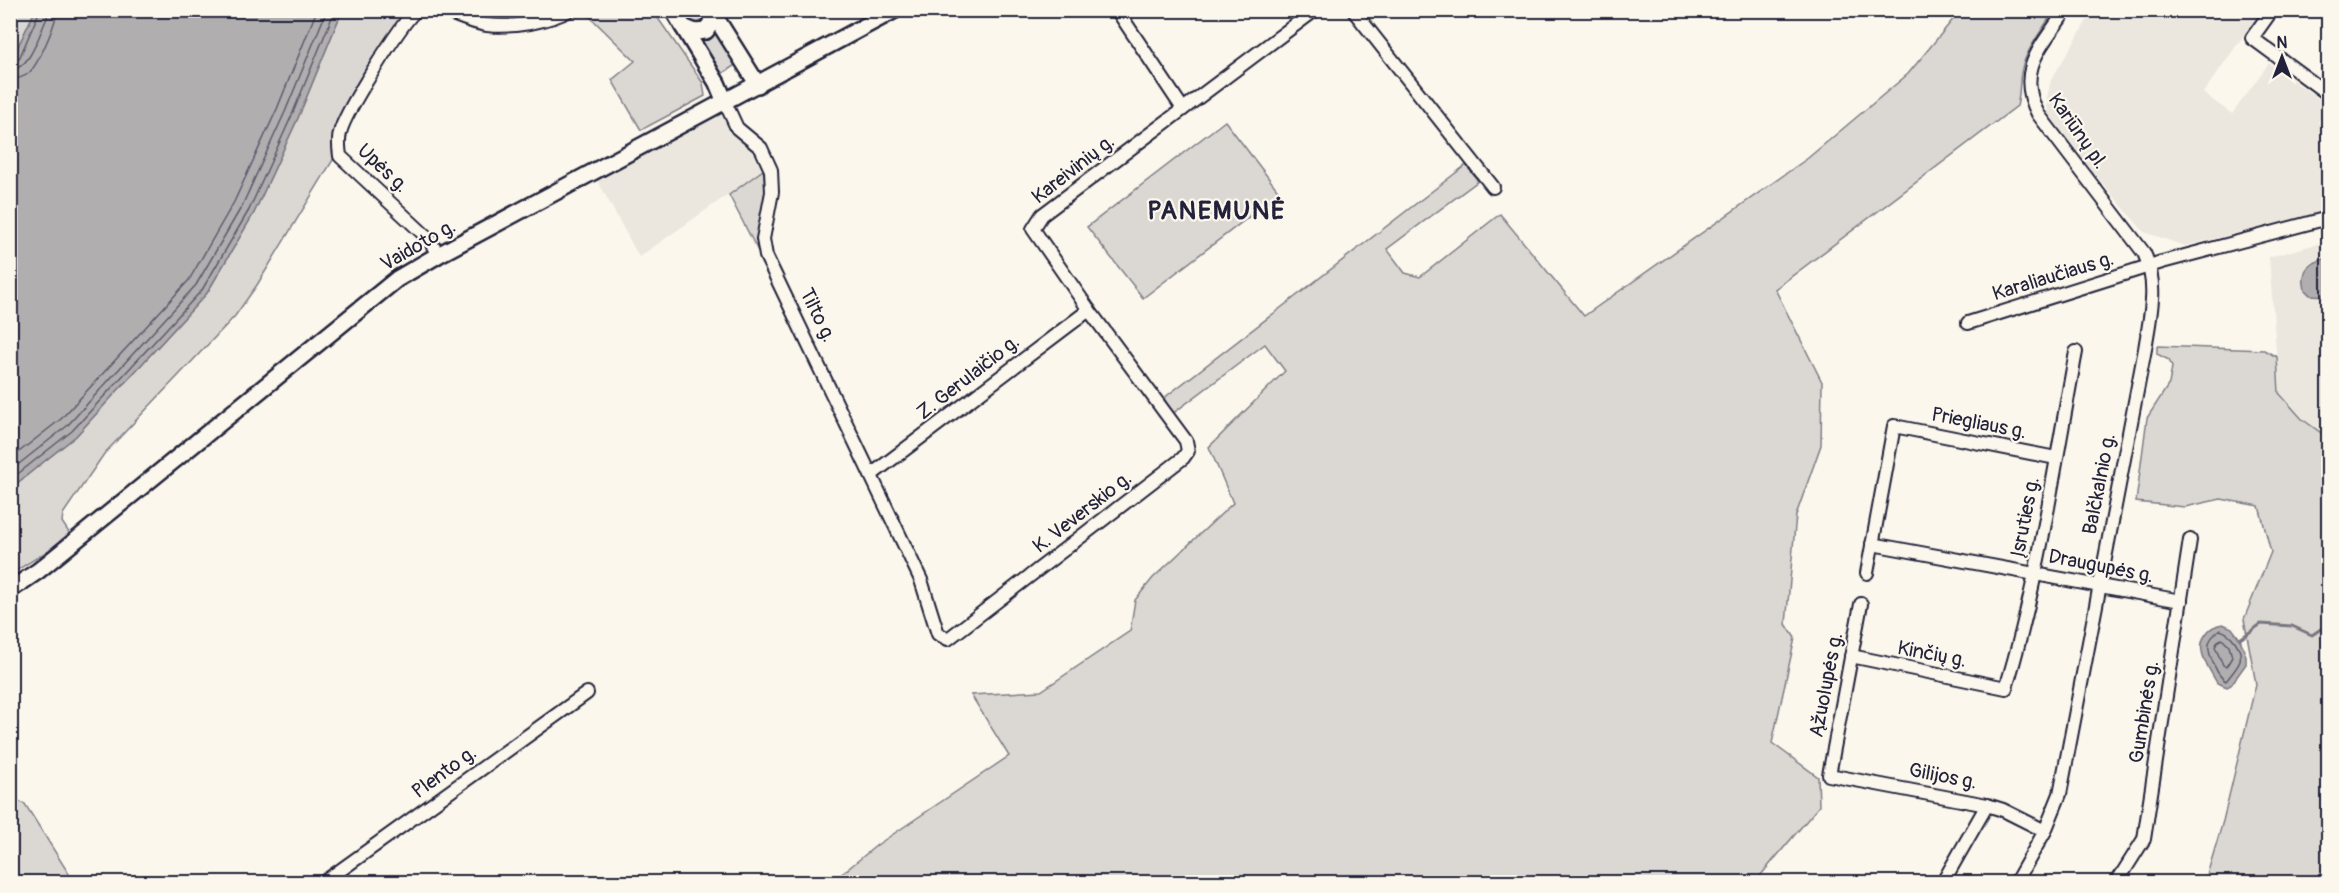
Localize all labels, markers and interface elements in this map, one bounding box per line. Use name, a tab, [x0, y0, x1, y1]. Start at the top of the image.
north arrow	[2252, 27, 2312, 87]
text: N	[2277, 33, 2288, 53]
street label: Kariūnų pl.	[2043, 88, 2113, 174]
street label: Kareivinių g.	[1026, 129, 1120, 209]
street label: Upės g.	[352, 138, 414, 198]
district label: PANEMUNĖ	[1147, 195, 1287, 227]
street label: Vaidoto g.	[376, 214, 460, 276]
street label: Karaliaučiaus g.	[1989, 246, 2117, 306]
street label: Tilto g.	[794, 284, 842, 346]
street label: Z. Gerulaičio g.	[912, 329, 1024, 425]
street label: Priegliaus g.	[1929, 402, 2029, 444]
street label: Balčkalnio g.	[2077, 431, 2121, 537]
street label: K. Veverskio g.	[1027, 466, 1137, 558]
street label: Įsruties g.	[2005, 475, 2045, 559]
street label: Draugupės g.	[2046, 544, 2156, 588]
street label: Ąžuolupės g.	[1804, 631, 1848, 739]
street label: Kinčių g.	[1895, 635, 1969, 673]
street label: Gumbinės g.	[2124, 659, 2164, 765]
street label: Plento g.	[407, 740, 481, 804]
street label: Gilijos g.	[1907, 757, 1979, 795]

